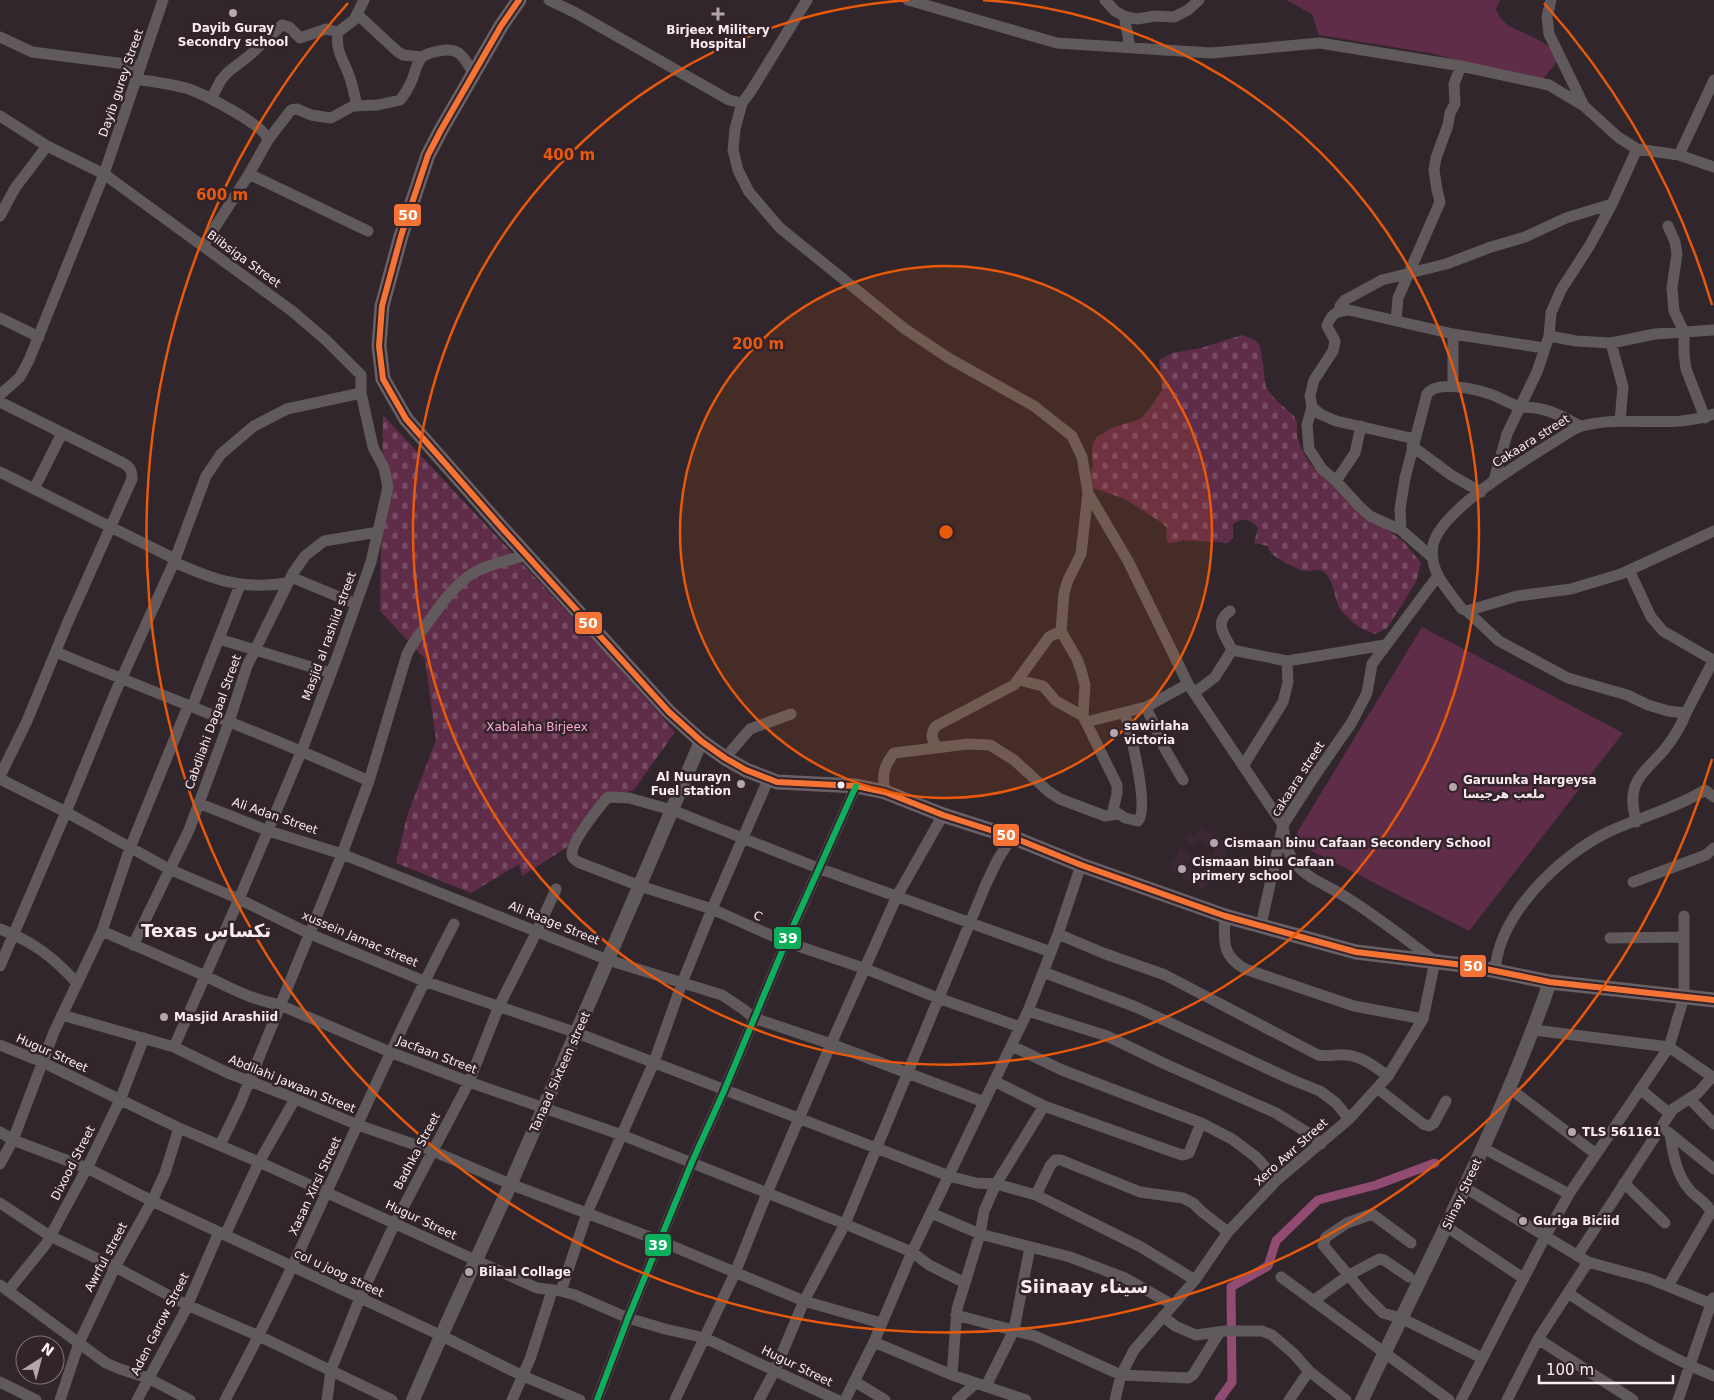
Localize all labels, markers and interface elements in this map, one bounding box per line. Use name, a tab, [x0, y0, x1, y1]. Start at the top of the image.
marker: Dayib Guray Secondry school	[227, 7, 239, 19]
marker: Birjeex Militery Hospital	[711, 7, 725, 21]
place label: Dayib Guray Secondry school	[178, 21, 288, 49]
place label: Birjeex Militery Hospital	[666, 23, 770, 51]
street label: Dayib gurey Street	[96, 27, 146, 139]
text: 400 m	[543, 146, 595, 164]
text: 600 m	[196, 186, 248, 204]
line badge: 50	[393, 203, 422, 227]
text: 50	[398, 207, 418, 223]
street label: Biibsiga Street	[205, 228, 284, 291]
text: 200 m	[732, 335, 784, 353]
street label: Cakaara street	[1490, 411, 1572, 470]
centre of rings	[937, 523, 955, 541]
street label: Masjid al rashiid street	[299, 569, 359, 702]
line badge: 50	[574, 611, 603, 635]
text: 50	[578, 615, 598, 631]
street label: Cabdilahi Dagaal Street	[182, 652, 244, 791]
place label: sawirlaha victoria	[1124, 719, 1189, 747]
park label: Xabalaha Birjeex	[486, 720, 588, 734]
marker: sawirlaha victoria	[1108, 727, 1120, 739]
street label: cakaara street	[1269, 739, 1328, 819]
place label: Al Nuurayn Fuel station	[651, 770, 731, 798]
place label: Garuunka Hargeysa ملعب هرجيسا	[1463, 773, 1597, 801]
marker: Al Nuurayn Fuel station	[735, 778, 747, 790]
unlabelled marker	[836, 780, 846, 790]
marker: Garuunka Hargeysa ملعب هرجيسا	[1447, 781, 1459, 793]
street label: Ali Adan Street	[230, 795, 320, 837]
line badge: 50	[992, 823, 1020, 847]
text: 50	[996, 827, 1016, 843]
place label: Cismaan binu Cafaan Secondery School	[1224, 836, 1491, 850]
marker: Cismaan binu Cafaan Secondery School	[1208, 837, 1220, 849]
place label: Cismaan binu Cafaan primery school	[1192, 855, 1334, 883]
marker: Cismaan binu Cafaan primery school	[1176, 863, 1188, 875]
street label: Ali Raage Street	[507, 898, 602, 948]
street label: xussein Jamac street	[300, 908, 420, 970]
street label: C	[751, 908, 765, 924]
district label: Texas تكساس	[141, 920, 271, 941]
line badge: 39	[773, 926, 802, 950]
text: 39	[778, 930, 798, 946]
line badge: 50	[1459, 954, 1487, 978]
text: 50	[1463, 958, 1483, 974]
street label: Tanaad Sixteen street	[527, 1009, 593, 1135]
place label: Masjid Arashiid	[174, 1010, 278, 1024]
marker: Masjid Arashiid	[158, 1011, 170, 1023]
street label: Hugur Street	[14, 1031, 90, 1075]
street label: Jacfaan Street	[394, 1033, 479, 1077]
street label: Abdilahi Jawaan Street	[227, 1052, 358, 1116]
street label: Badhka Street	[391, 1110, 443, 1192]
street label: Xero Awr Street	[1252, 1115, 1331, 1189]
street label: Dixood Street	[48, 1123, 98, 1203]
place label: TLS 561161	[1582, 1125, 1661, 1139]
marker: TLS 561161	[1566, 1126, 1578, 1138]
street label: Xasan Xirsi Street	[286, 1134, 344, 1237]
street label: Siinay Street	[1439, 1156, 1485, 1232]
street label: Hugur Street	[383, 1197, 459, 1243]
place label: Guriga Biciid	[1533, 1214, 1619, 1228]
marker: Guriga Biciid	[1517, 1215, 1529, 1227]
street label: Awrful street	[82, 1220, 130, 1294]
line badge: 39	[644, 1233, 672, 1257]
text: 39	[648, 1237, 668, 1253]
street label: col u joog street	[292, 1246, 386, 1300]
place label: Bilaal Collage	[479, 1265, 571, 1279]
marker: Bilaal Collage	[463, 1266, 475, 1278]
street label: Aden Garow Street	[128, 1270, 192, 1378]
district label: Siinaay سيناء	[1020, 1276, 1148, 1297]
north arrow	[15, 1335, 65, 1385]
text: N	[38, 1340, 57, 1359]
street label: Hugur Street	[759, 1343, 835, 1389]
scale bar	[1539, 1352, 1673, 1384]
text: 100 m	[1546, 1361, 1594, 1379]

